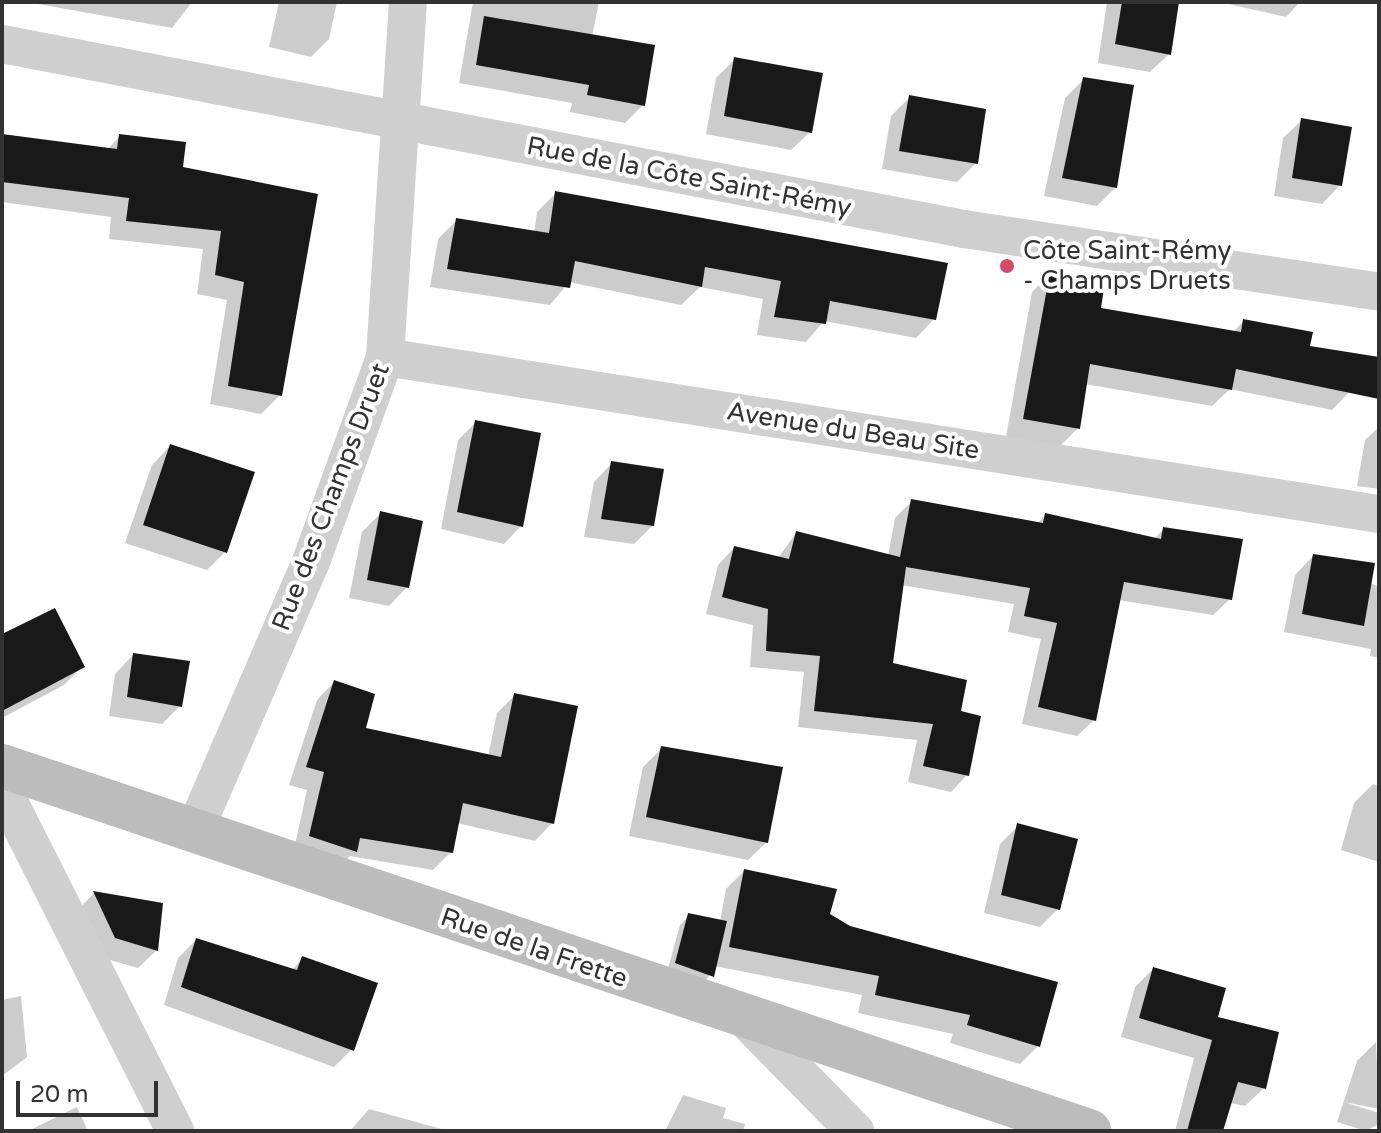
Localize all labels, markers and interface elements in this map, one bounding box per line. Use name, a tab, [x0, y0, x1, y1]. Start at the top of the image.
street label: Rue de la Côte Saint-Rémy	[524, 130, 854, 224]
place label: Côte Saint-Rémy - Champs Druets	[1023, 235, 1232, 296]
marker: Côte Saint-Rémy - Champs Druets	[998, 257, 1016, 275]
street label: Rue des Champs Druet	[266, 359, 396, 635]
street label: Avenue du Beau Site	[725, 396, 981, 466]
street label: Rue de la Frette	[437, 901, 631, 995]
scale bar	[20, 1065, 162, 1115]
text: 20 m	[30, 1080, 88, 1109]

